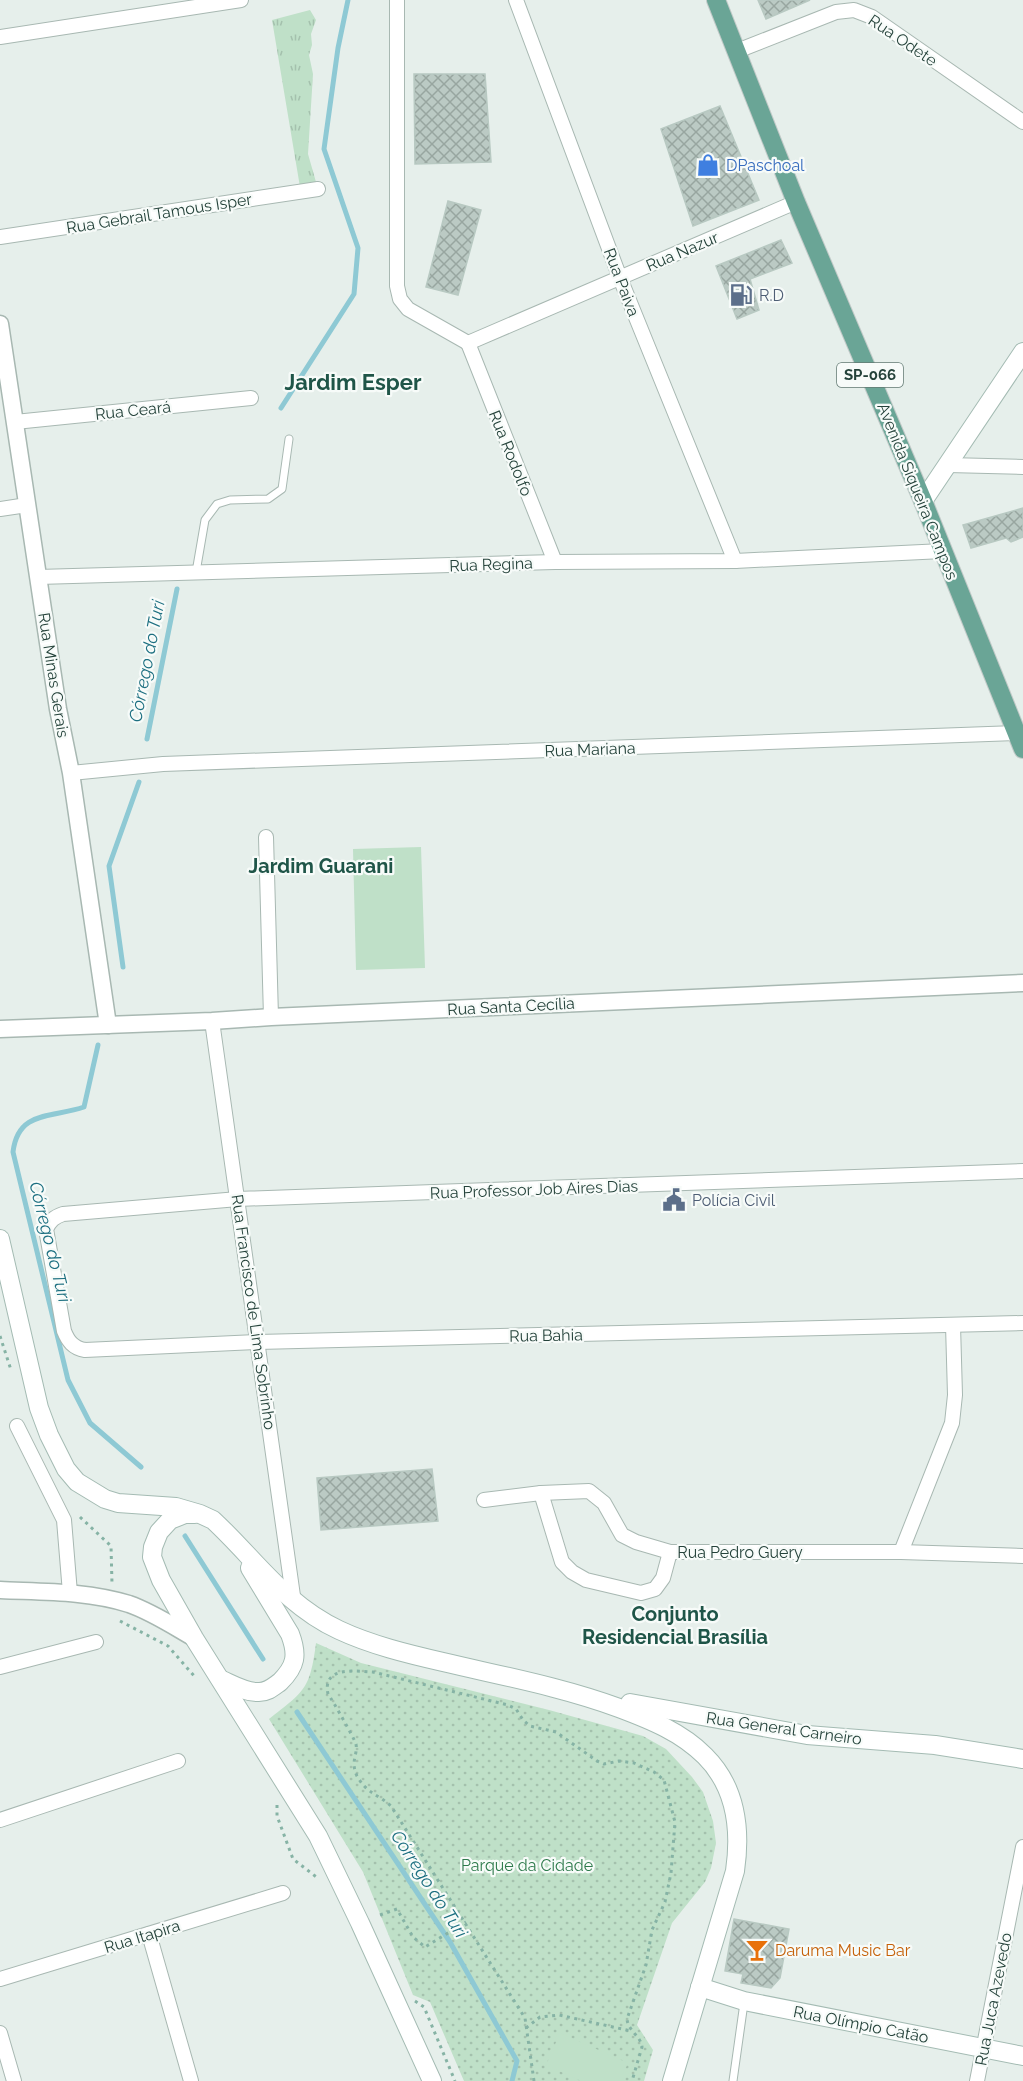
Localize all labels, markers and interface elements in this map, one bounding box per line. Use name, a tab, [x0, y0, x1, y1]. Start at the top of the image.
street label: Rua Odete	[865, 11, 941, 70]
shop icon: DPaschoal	[695, 152, 721, 178]
place label: DPaschoal	[726, 156, 805, 175]
street label: Rua Gebrail Tamous Isper	[65, 189, 254, 238]
street label: Rua Nazur	[643, 228, 722, 275]
street label: Rua Paiva	[600, 245, 643, 319]
fuel station icon: R.D	[728, 282, 754, 308]
place label: R.D	[759, 286, 784, 305]
road number: SP-066	[837, 363, 903, 387]
district label: Jardim Esper	[285, 369, 422, 395]
street label: Rua Ceará	[94, 397, 172, 424]
street label: Avenida Siqueira Campos	[873, 400, 962, 583]
street label: Rua Rodolfo	[485, 408, 536, 499]
street label: Rua Regina	[449, 554, 533, 575]
water label: Córrego do Turi	[124, 597, 169, 724]
street label: Rua Minas Gerais	[34, 611, 73, 739]
street label: Rua Mariana	[544, 738, 636, 761]
district label: Jardim Guarani	[249, 854, 393, 878]
street label: Rua Santa Cecília	[447, 994, 575, 1019]
street label: Rua Professor Job Aires Dias	[430, 1176, 639, 1203]
water label: Córrego do Turi	[25, 1179, 76, 1306]
public building icon: Polícia Civil	[661, 1187, 687, 1213]
place label: Polícia Civil	[692, 1191, 776, 1210]
street label: Rua Francisco de Lima Sobrinho	[228, 1193, 279, 1431]
street label: Rua Bahia	[509, 1325, 583, 1346]
street label: Rua Pedro Guery	[677, 1543, 803, 1562]
district label: Conjunto Residencial Brasília	[582, 1602, 768, 1649]
street label: Rua General Carneiro	[705, 1708, 863, 1749]
water label: Córrego do Turi	[387, 1826, 473, 1942]
park label: Parque da Cidade	[461, 1856, 593, 1875]
street label: Rua Itapira	[102, 1916, 182, 1957]
street label: Rua Juca Azevedo	[971, 1931, 1016, 2067]
bar icon: Daruma Music Bar	[744, 1937, 770, 1963]
place label: Daruma Music Bar	[775, 1941, 911, 1960]
street label: Rua Olímpio Catão	[792, 2002, 930, 2047]

